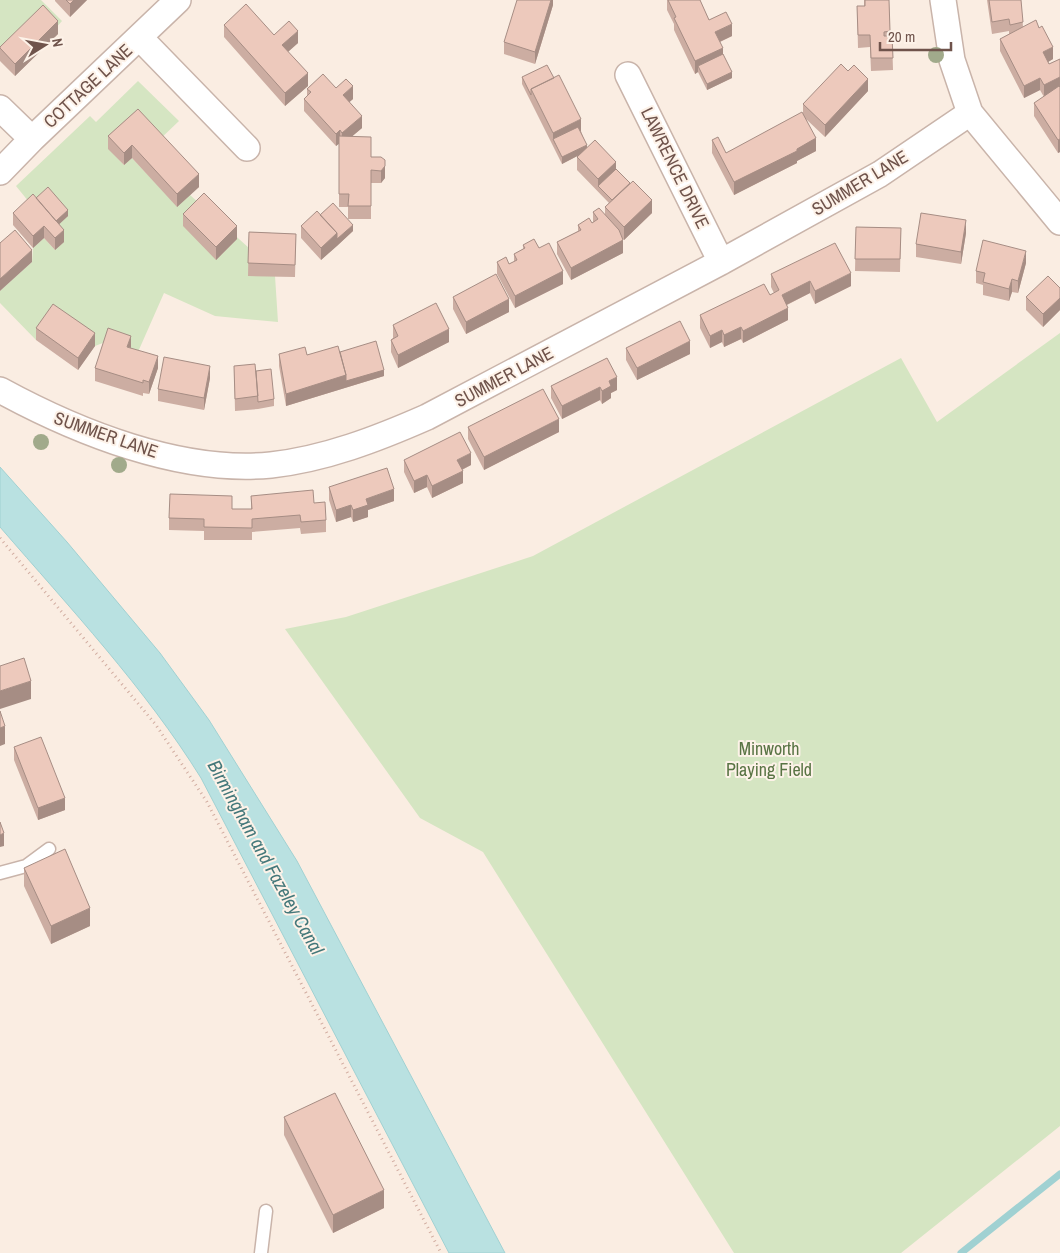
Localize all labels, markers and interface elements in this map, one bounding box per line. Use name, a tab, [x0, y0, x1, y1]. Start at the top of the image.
north arrow	[20, 20, 70, 70]
scale bar	[880, 20, 951, 52]
text: 20 m	[888, 26, 915, 47]
street label: COTTAGE LANE	[39, 40, 137, 132]
street label: LAWRENCE DRIVE	[635, 103, 716, 233]
street label: SUMMER LANE	[807, 144, 913, 221]
street label: SUMMER LANE	[450, 340, 557, 413]
street label: SUMMER LANE	[51, 405, 161, 464]
park label: Minworth Playing Field	[726, 736, 812, 782]
water label: Birmingham and Fazeley Canal	[202, 755, 331, 959]

